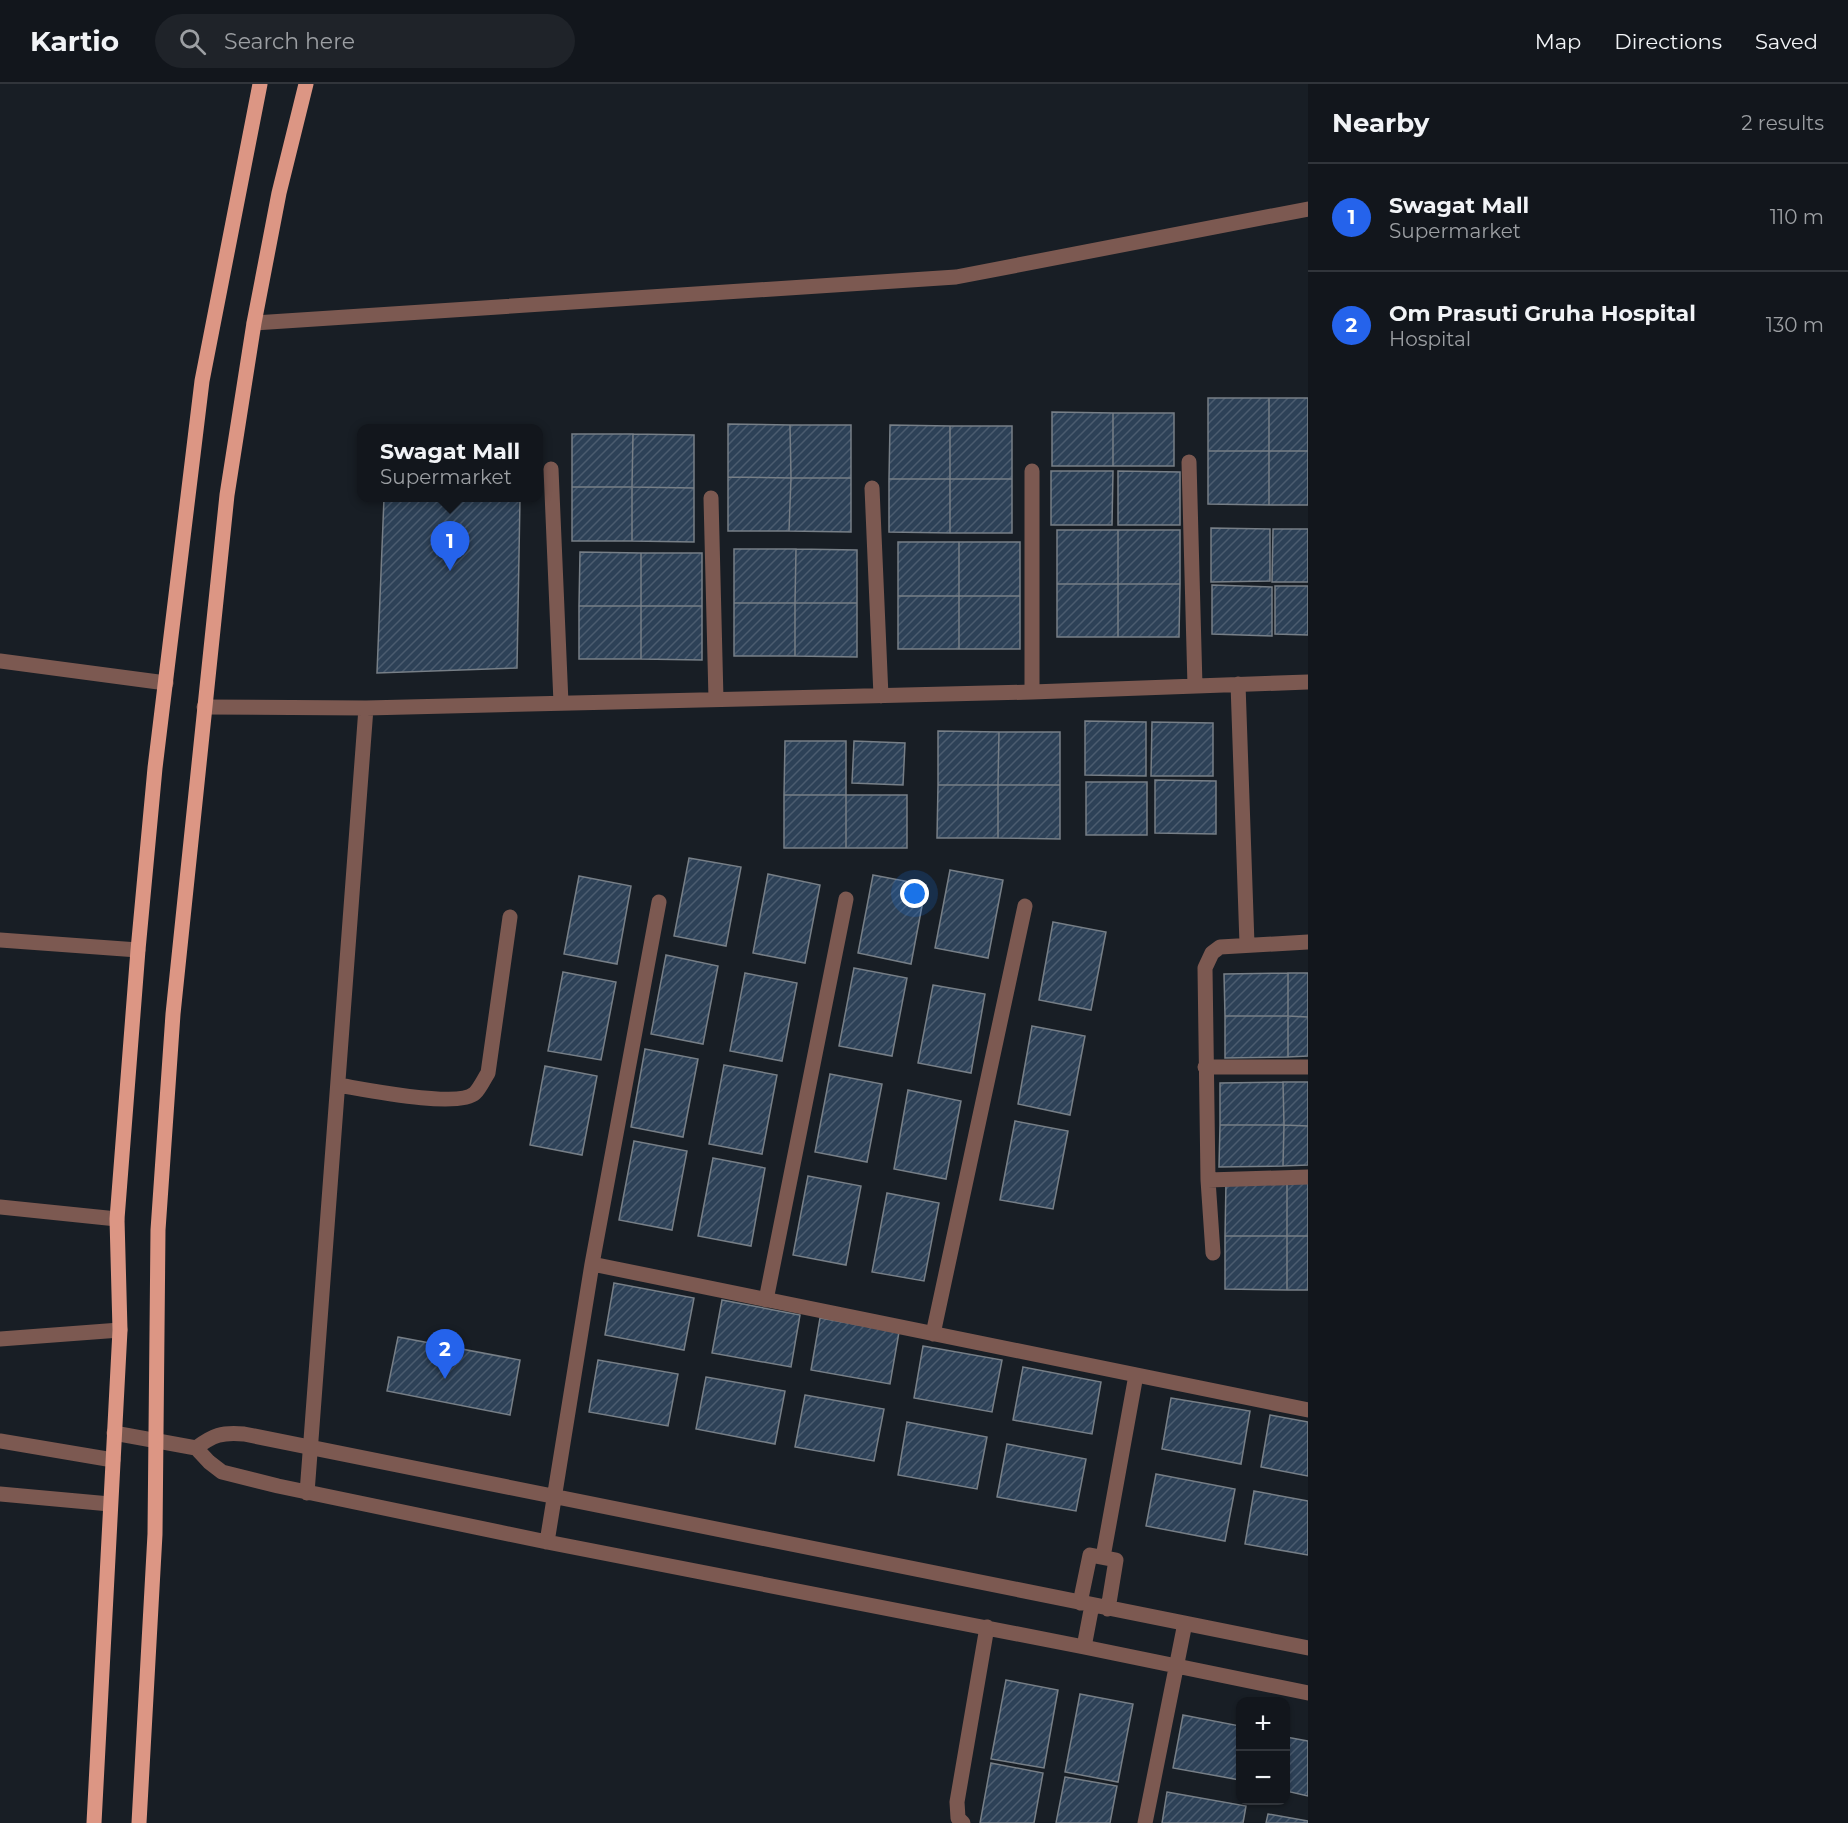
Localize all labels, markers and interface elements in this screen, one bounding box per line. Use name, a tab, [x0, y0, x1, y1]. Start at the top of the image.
search box	[155, 14, 575, 68]
text: Kartio	[30, 24, 119, 58]
icon: search	[176, 25, 209, 58]
text: Search here	[224, 28, 355, 55]
text: Map	[1535, 29, 1581, 54]
text: Directions	[1614, 29, 1722, 54]
text: Saved	[1755, 29, 1818, 54]
text: Nearby	[1332, 107, 1429, 139]
text: 2 results	[1741, 111, 1824, 135]
text: Swagat Mall	[1389, 192, 1529, 219]
text: 1	[1348, 205, 1355, 229]
text: 110 m	[1770, 205, 1824, 229]
text: Supermarket	[1389, 219, 1521, 243]
text: Om Prasuti Gruha Hospital	[1389, 300, 1696, 327]
text: 2	[1346, 313, 1357, 337]
text: 130 m	[1766, 313, 1824, 337]
text: Hospital	[1389, 327, 1471, 351]
popup	[357, 424, 543, 502]
text: Swagat Mall	[380, 438, 520, 465]
text: Supermarket	[380, 465, 512, 489]
pin: 1	[430, 522, 470, 571]
your location	[900, 879, 929, 908]
pin: 2	[426, 1330, 464, 1379]
map controls	[1236, 1697, 1290, 1805]
button: +	[1236, 1697, 1290, 1751]
button: −	[1236, 1751, 1290, 1805]

